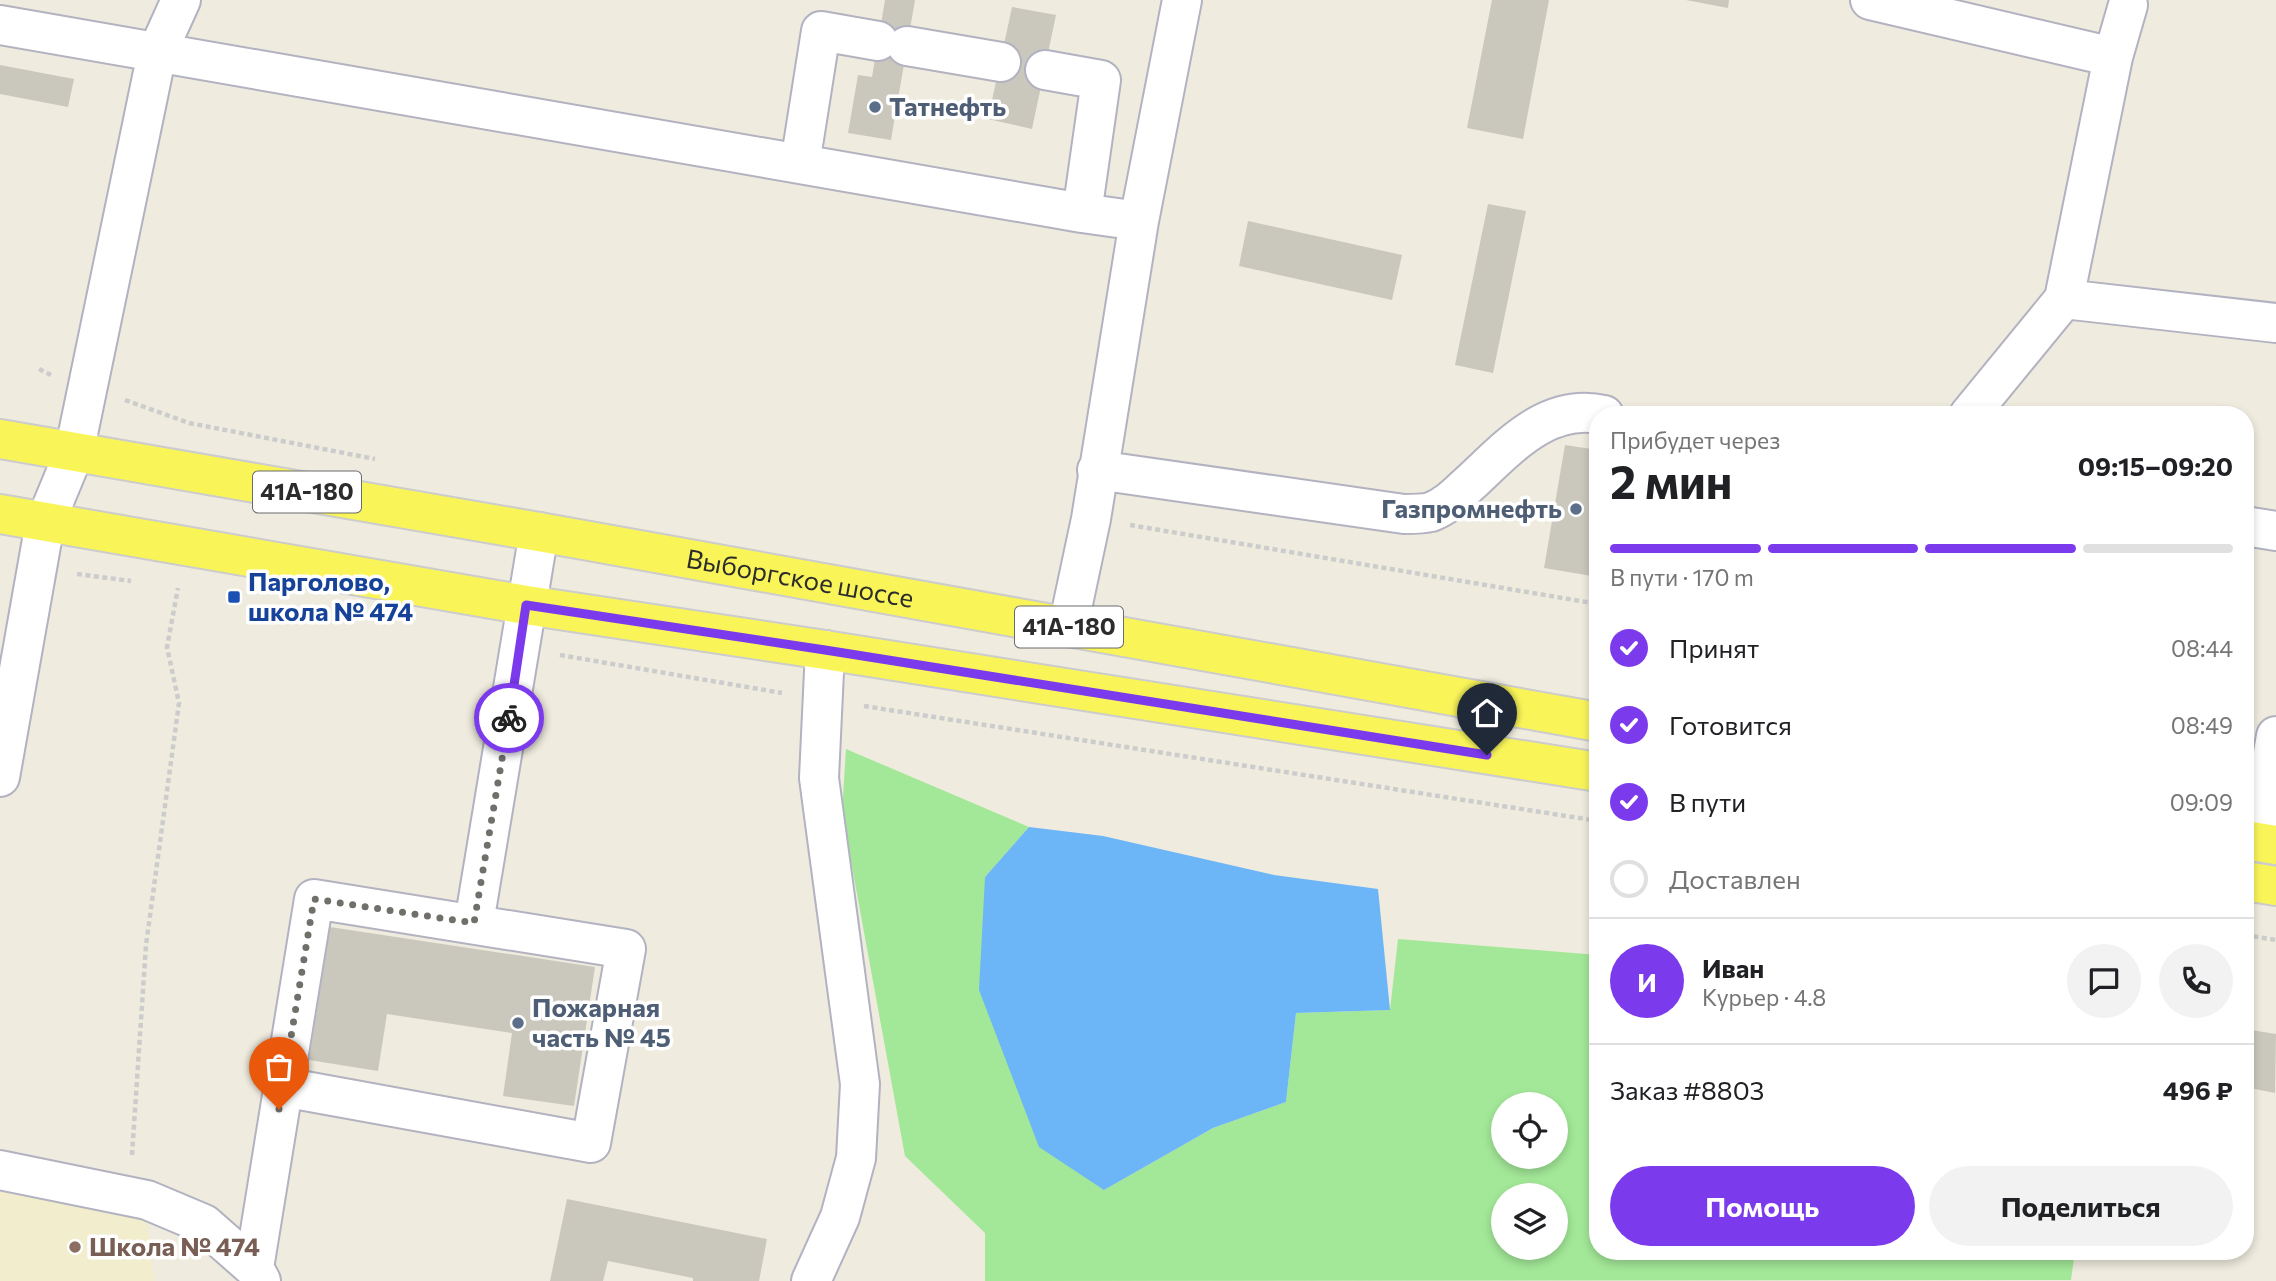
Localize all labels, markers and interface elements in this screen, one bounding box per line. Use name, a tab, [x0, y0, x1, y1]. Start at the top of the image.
place label: Татнефть	[889, 90, 1006, 121]
marker: Татнефть	[867, 99, 883, 115]
text: Прибудет через	[1610, 426, 1780, 454]
text: 09:15–09:20	[2078, 450, 2233, 481]
text: 2 мин	[1610, 452, 1732, 508]
road number: 41А-180	[253, 472, 361, 512]
place label: Газпромнефть	[1381, 492, 1562, 523]
marker: Газпромнефть	[1568, 501, 1584, 517]
street label: Выборгское шоссе	[684, 542, 916, 613]
text: В пути · 170 m	[1610, 563, 1754, 591]
place label: Парголово, школа № 474	[248, 565, 413, 626]
marker: Парголово, школа № 474	[226, 589, 242, 605]
road number: 41А-180	[1015, 606, 1123, 648]
icon: check	[1610, 629, 1648, 667]
text: Принят	[1669, 632, 1759, 663]
text: 08:44	[2171, 634, 2233, 662]
courier	[474, 683, 544, 753]
pin	[1457, 683, 1517, 755]
icon: home	[1468, 694, 1506, 732]
icon: bike	[490, 699, 528, 737]
icon: check	[1610, 706, 1648, 744]
text: Готовится	[1669, 709, 1792, 740]
text: 08:49	[2171, 711, 2233, 739]
icon: check	[1610, 783, 1648, 821]
text: В пути	[1669, 786, 1746, 817]
text: 09:09	[2170, 788, 2233, 816]
text: Доставлен	[1669, 863, 1801, 894]
button: chat	[2067, 944, 2141, 1018]
button: phone	[2159, 944, 2233, 1018]
text: Иван	[1702, 952, 1764, 983]
text: И	[1637, 966, 1657, 997]
text: Курьер · 4.8	[1702, 983, 1826, 1011]
place label: Пожарная часть № 45	[532, 991, 671, 1052]
marker: Пожарная часть № 45	[510, 1015, 526, 1031]
pin	[249, 1037, 309, 1109]
icon: bag	[260, 1048, 298, 1086]
text: Заказ #8803	[1610, 1074, 1764, 1105]
text: 496 ₽	[2163, 1074, 2233, 1105]
map controls	[1491, 1092, 1568, 1260]
button: locate	[1491, 1092, 1568, 1169]
button: Помощь	[1610, 1166, 1915, 1246]
button: Поделиться	[1929, 1166, 2233, 1246]
button: layers	[1491, 1183, 1568, 1260]
place label: Школа № 474	[89, 1230, 260, 1261]
marker: Школа № 474	[67, 1239, 83, 1255]

